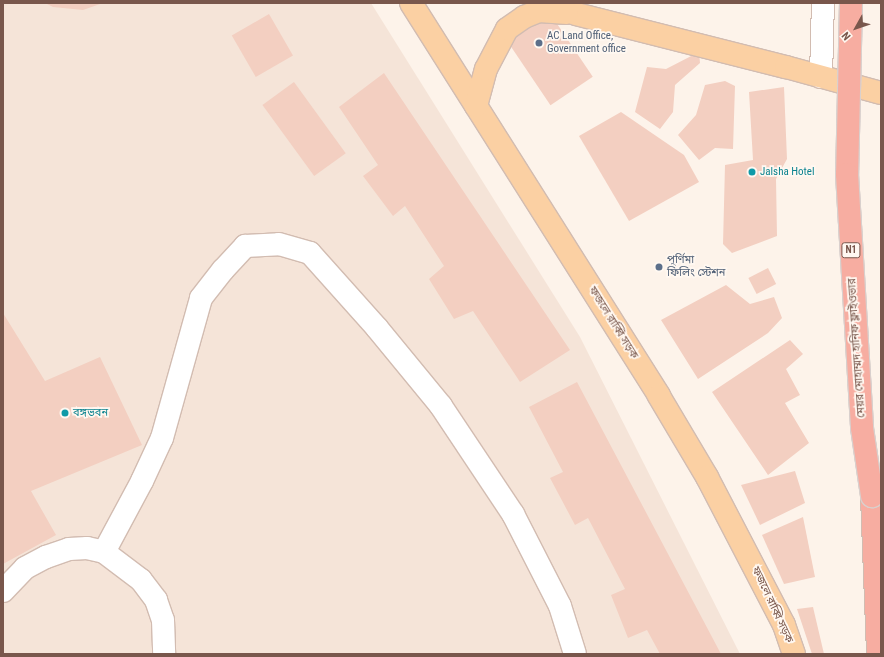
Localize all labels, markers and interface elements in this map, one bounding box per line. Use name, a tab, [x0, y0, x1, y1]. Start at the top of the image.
north arrow	[836, 8, 876, 48]
text: N	[839, 29, 854, 43]
place label: AC Land Office, Government office	[547, 30, 626, 56]
marker: AC Land Office, Government office	[534, 38, 544, 48]
place label: Jalsha Hotel	[760, 165, 815, 179]
marker: Jalsha Hotel	[747, 167, 757, 177]
road number: N1	[841, 242, 861, 258]
place label: পূর্ণিমা ফিলিং স্টেশন	[667, 254, 725, 280]
marker: পূর্ণিমা ফিলিং স্টেশন	[654, 262, 664, 272]
street label: মেয়র মোহাম্মদ হানিফ ফ্লাইওভার	[846, 278, 868, 418]
street label: ফজলে রাব্বি সড়ক	[586, 284, 640, 362]
place label: বঙ্গভবন	[73, 406, 108, 420]
marker: বঙ্গভবন	[60, 408, 70, 418]
street label: ফজলে রাব্বি সড়ক	[749, 565, 795, 645]

